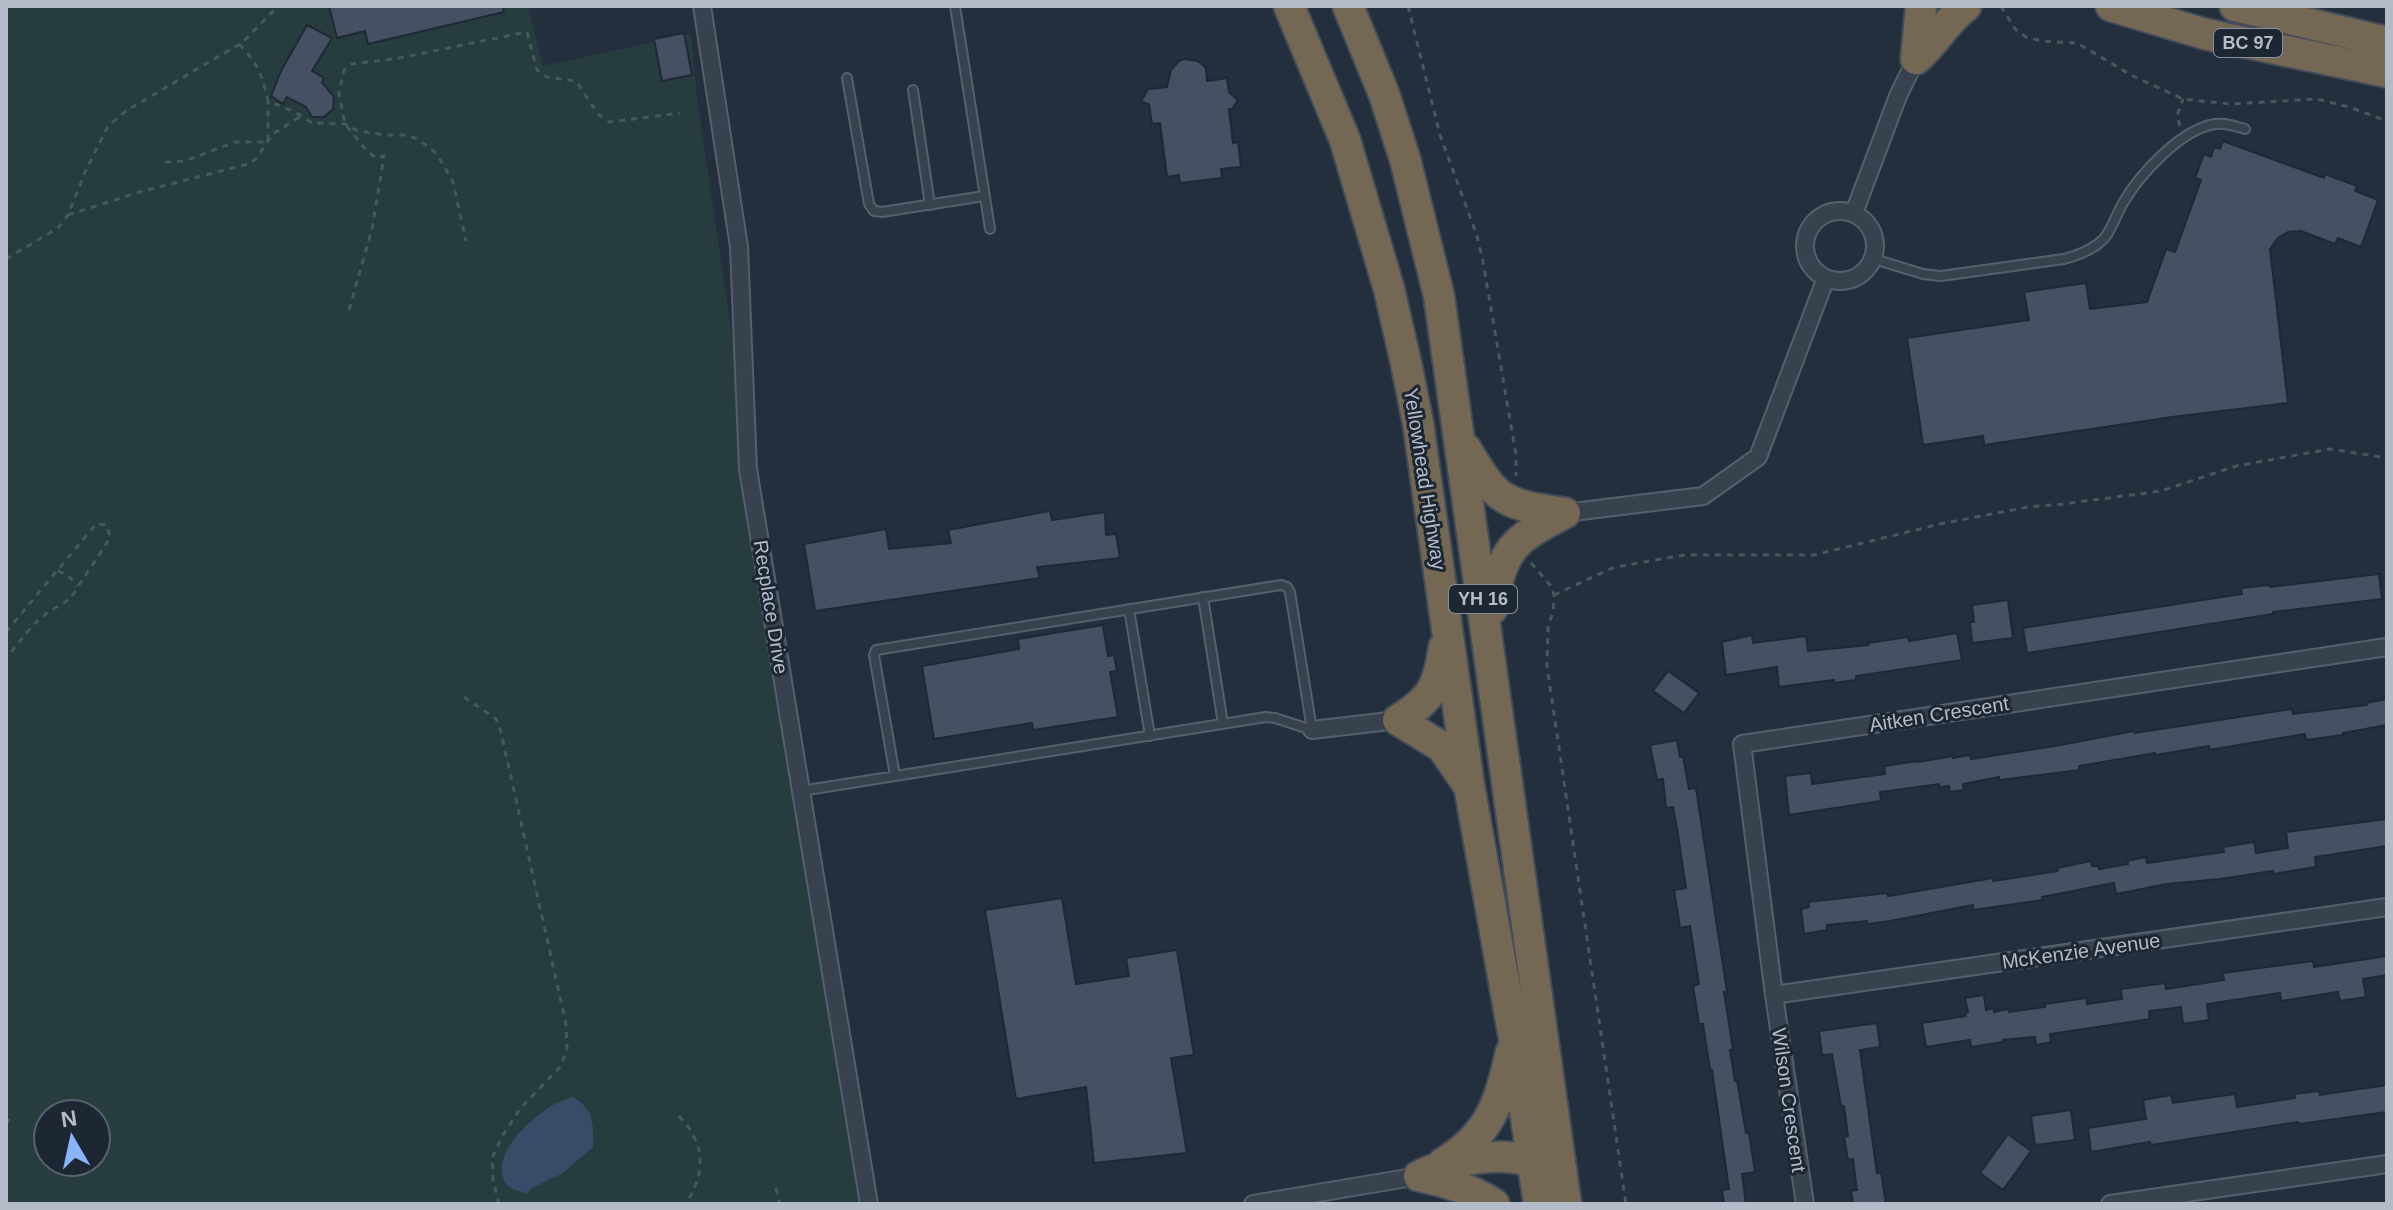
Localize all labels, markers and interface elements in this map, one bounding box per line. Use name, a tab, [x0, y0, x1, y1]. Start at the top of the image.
road number: BC 97	[2214, 29, 2282, 57]
street label: Yellowhead Highway	[1400, 386, 1450, 572]
street label: Recplace Drive	[750, 538, 792, 676]
road number: YH 16	[1449, 585, 1517, 613]
street label: Aitken Crescent	[1868, 692, 2011, 736]
street label: McKenzie Avenue	[2000, 929, 2162, 973]
street label: Wilson Crescent	[1768, 1026, 1810, 1174]
north arrow	[32, 1098, 112, 1178]
text: N	[59, 1105, 79, 1132]

